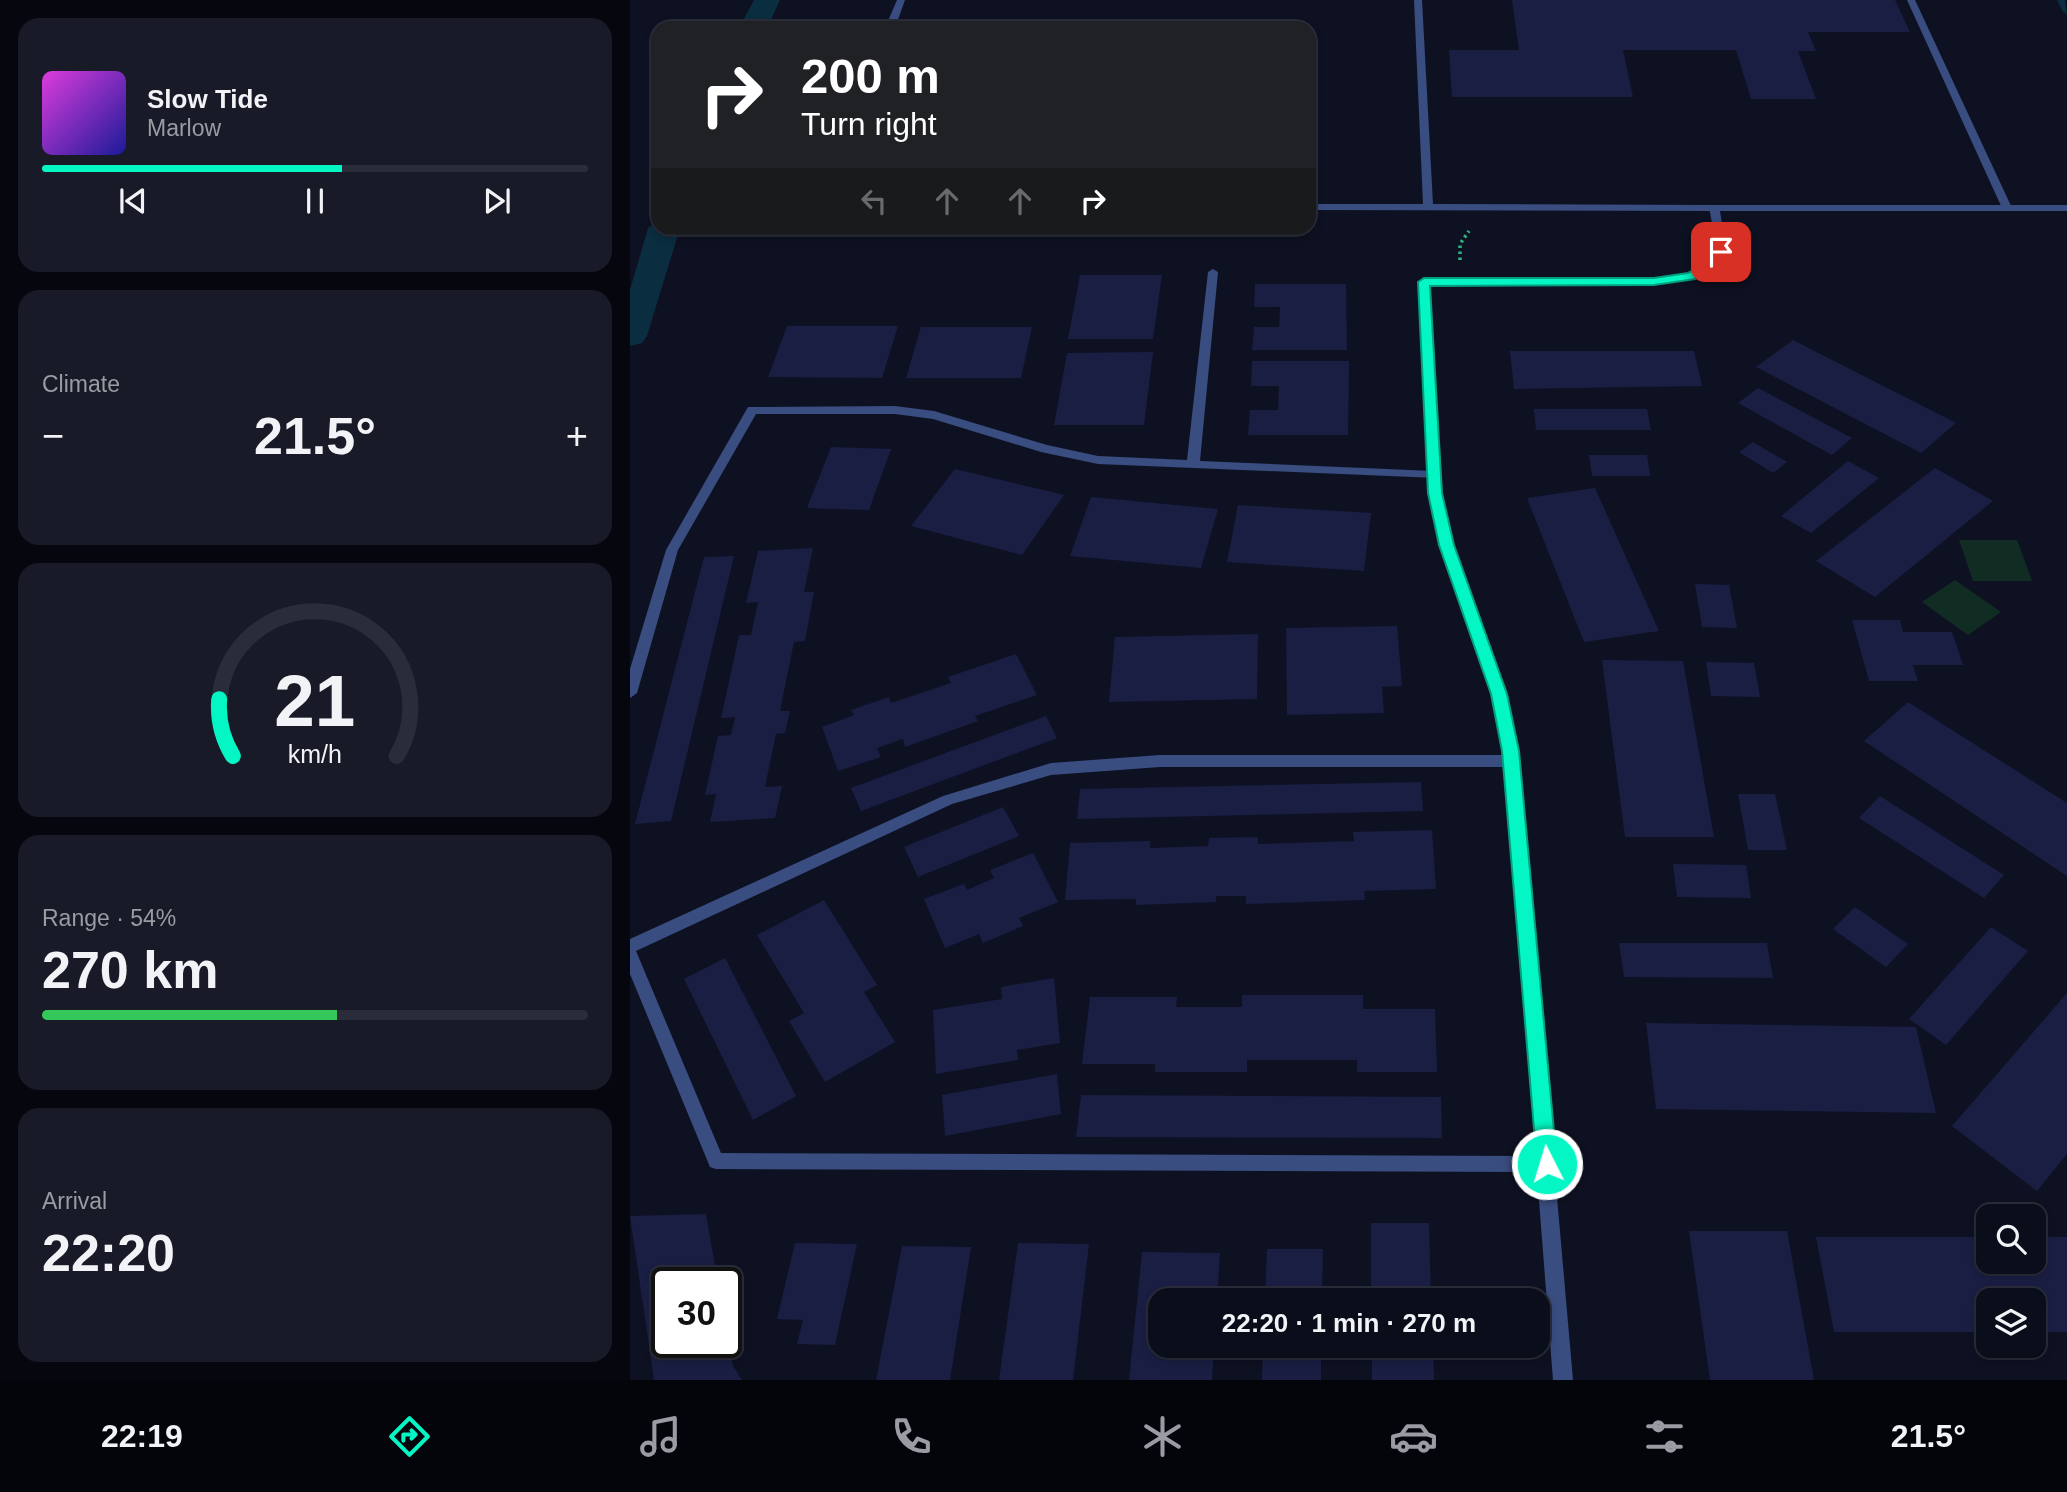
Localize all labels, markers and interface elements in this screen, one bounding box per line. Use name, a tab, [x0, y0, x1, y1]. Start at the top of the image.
icon: right	[686, 49, 777, 140]
text: 200 m	[801, 49, 940, 103]
text: Slow Tide	[147, 84, 268, 114]
text: Turn right	[801, 106, 937, 142]
text: Marlow	[147, 115, 221, 141]
icon: previous	[114, 182, 152, 220]
icon: pause	[296, 182, 334, 220]
icon: next	[478, 182, 516, 220]
icon: left	[855, 182, 893, 220]
icon: ahead	[928, 182, 966, 220]
icon: ahead	[1001, 182, 1039, 220]
icon: right	[1074, 182, 1112, 220]
pin	[1691, 222, 1751, 282]
icon: arrive	[1702, 233, 1740, 271]
text: Climate	[42, 371, 120, 397]
text: 21.5°	[254, 407, 376, 465]
text: −	[42, 415, 64, 457]
text: +	[566, 415, 588, 457]
text: 21	[275, 660, 355, 741]
text: km/h	[288, 740, 342, 768]
text: Range · 54%	[42, 905, 176, 931]
text: 270 km	[42, 941, 218, 999]
position arrow	[1510, 1127, 1584, 1201]
text: Arrival	[42, 1188, 107, 1214]
map controls	[1976, 1204, 2046, 1358]
button: search	[1976, 1204, 2046, 1274]
text: 22:20	[42, 1224, 175, 1282]
speed limit sign: 30	[651, 1267, 742, 1358]
button: layers	[1976, 1288, 2046, 1358]
text: 22:20 · 1 min · 270 m	[1222, 1308, 1476, 1338]
icon: directions	[385, 1412, 434, 1461]
icon: music	[636, 1412, 685, 1461]
icon: phone	[887, 1412, 936, 1461]
icon: climate	[1138, 1412, 1187, 1461]
icon: car	[1389, 1412, 1438, 1461]
icon: filters	[1640, 1412, 1689, 1461]
text: 22:19	[101, 1418, 183, 1454]
text: 21.5°	[1891, 1418, 1966, 1454]

